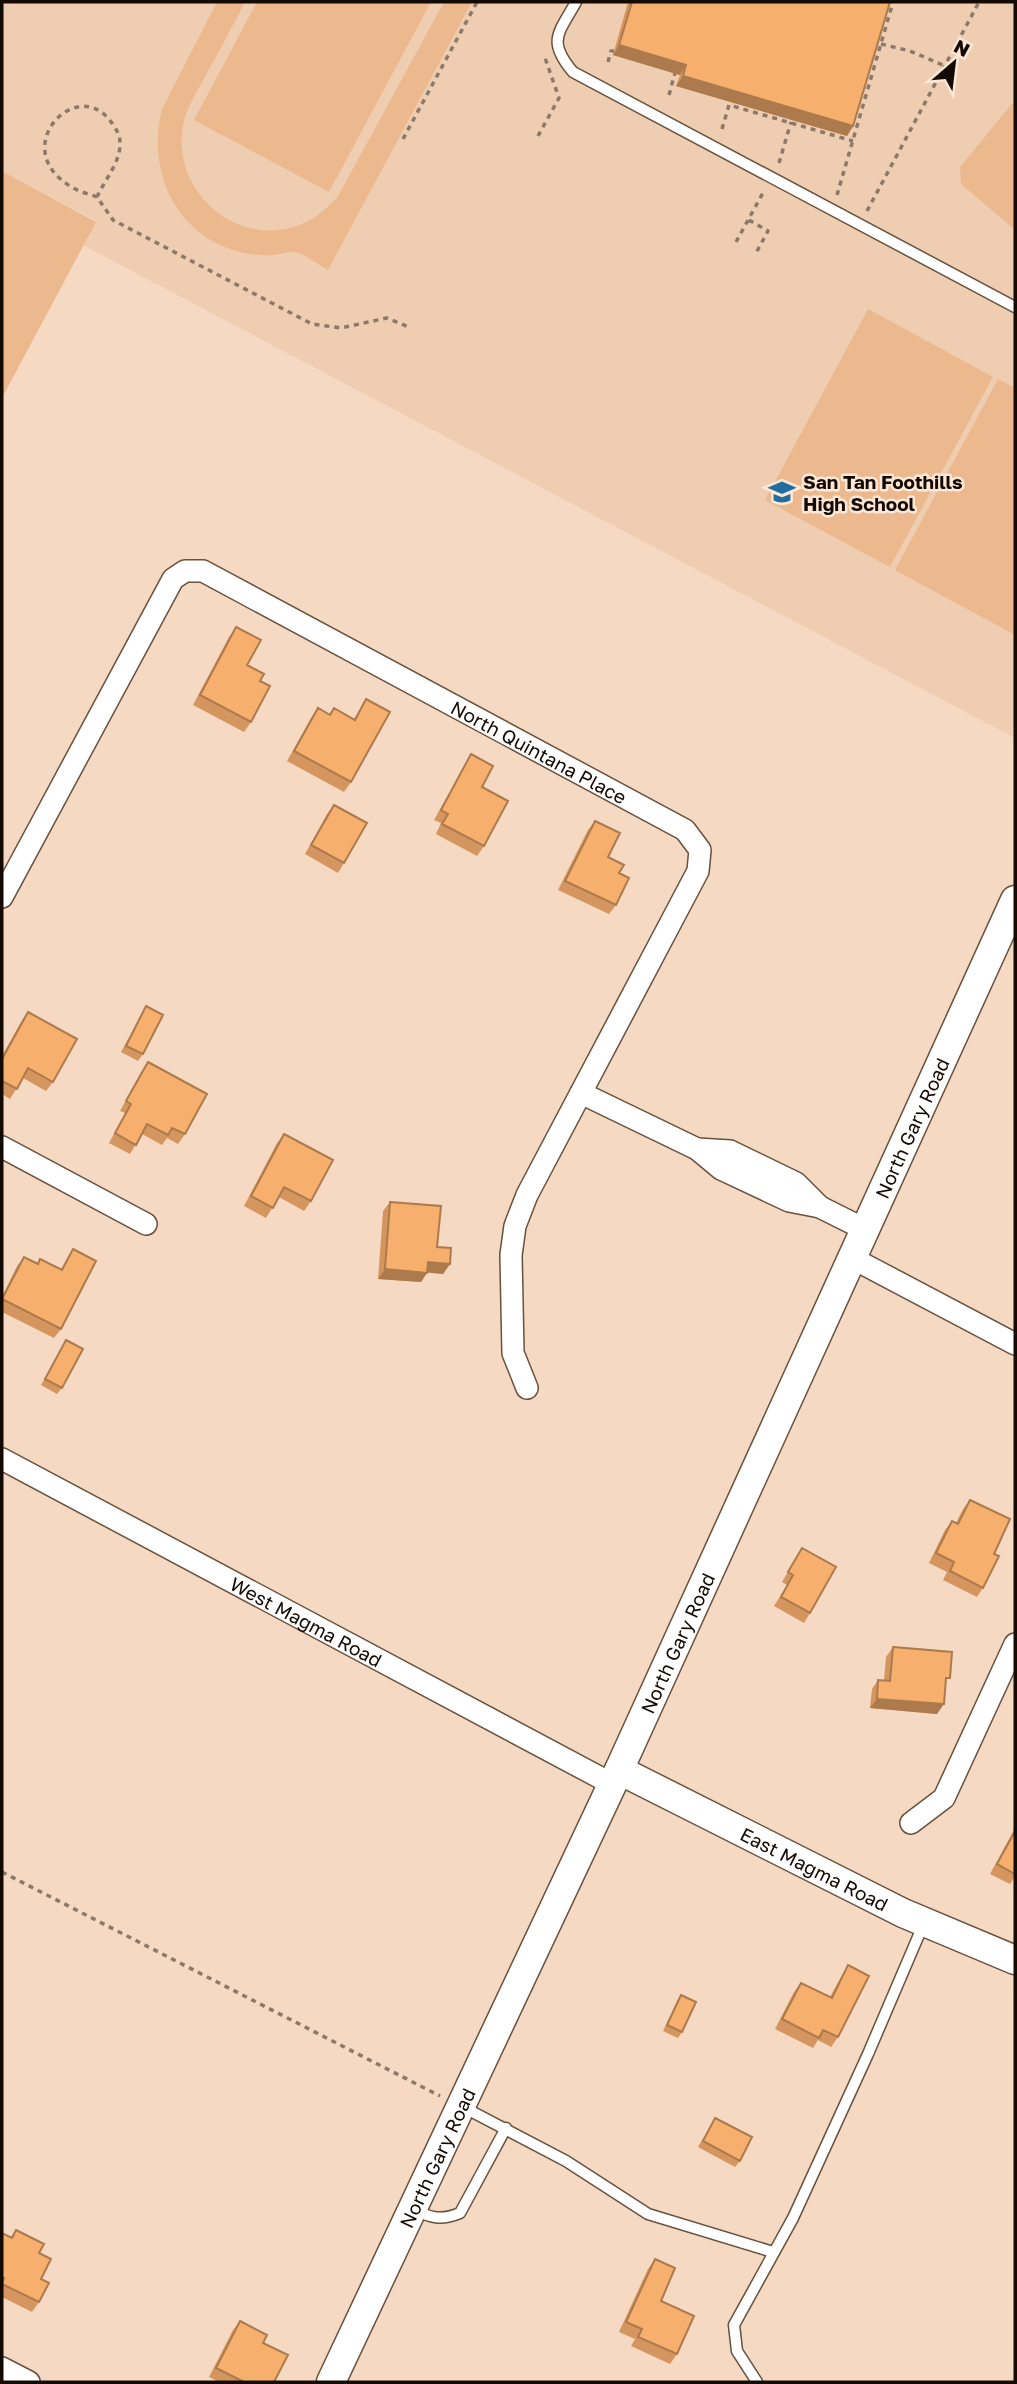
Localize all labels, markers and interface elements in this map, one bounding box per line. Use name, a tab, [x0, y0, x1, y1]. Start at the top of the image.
north arrow	[919, 28, 989, 98]
text: N	[950, 34, 974, 61]
place label: San Tan Foothills High School	[803, 470, 963, 515]
school or university icon: San Tan Foothills High School	[767, 477, 797, 507]
street label: North Quintana Place	[447, 695, 631, 808]
street label: North Gary Road	[869, 1054, 953, 1202]
street label: North Gary Road	[635, 1569, 719, 1717]
street label: West Magma Road	[227, 1571, 386, 1671]
street label: East Magma Road	[737, 1822, 892, 1915]
street label: North Gary Road	[394, 2084, 479, 2231]

